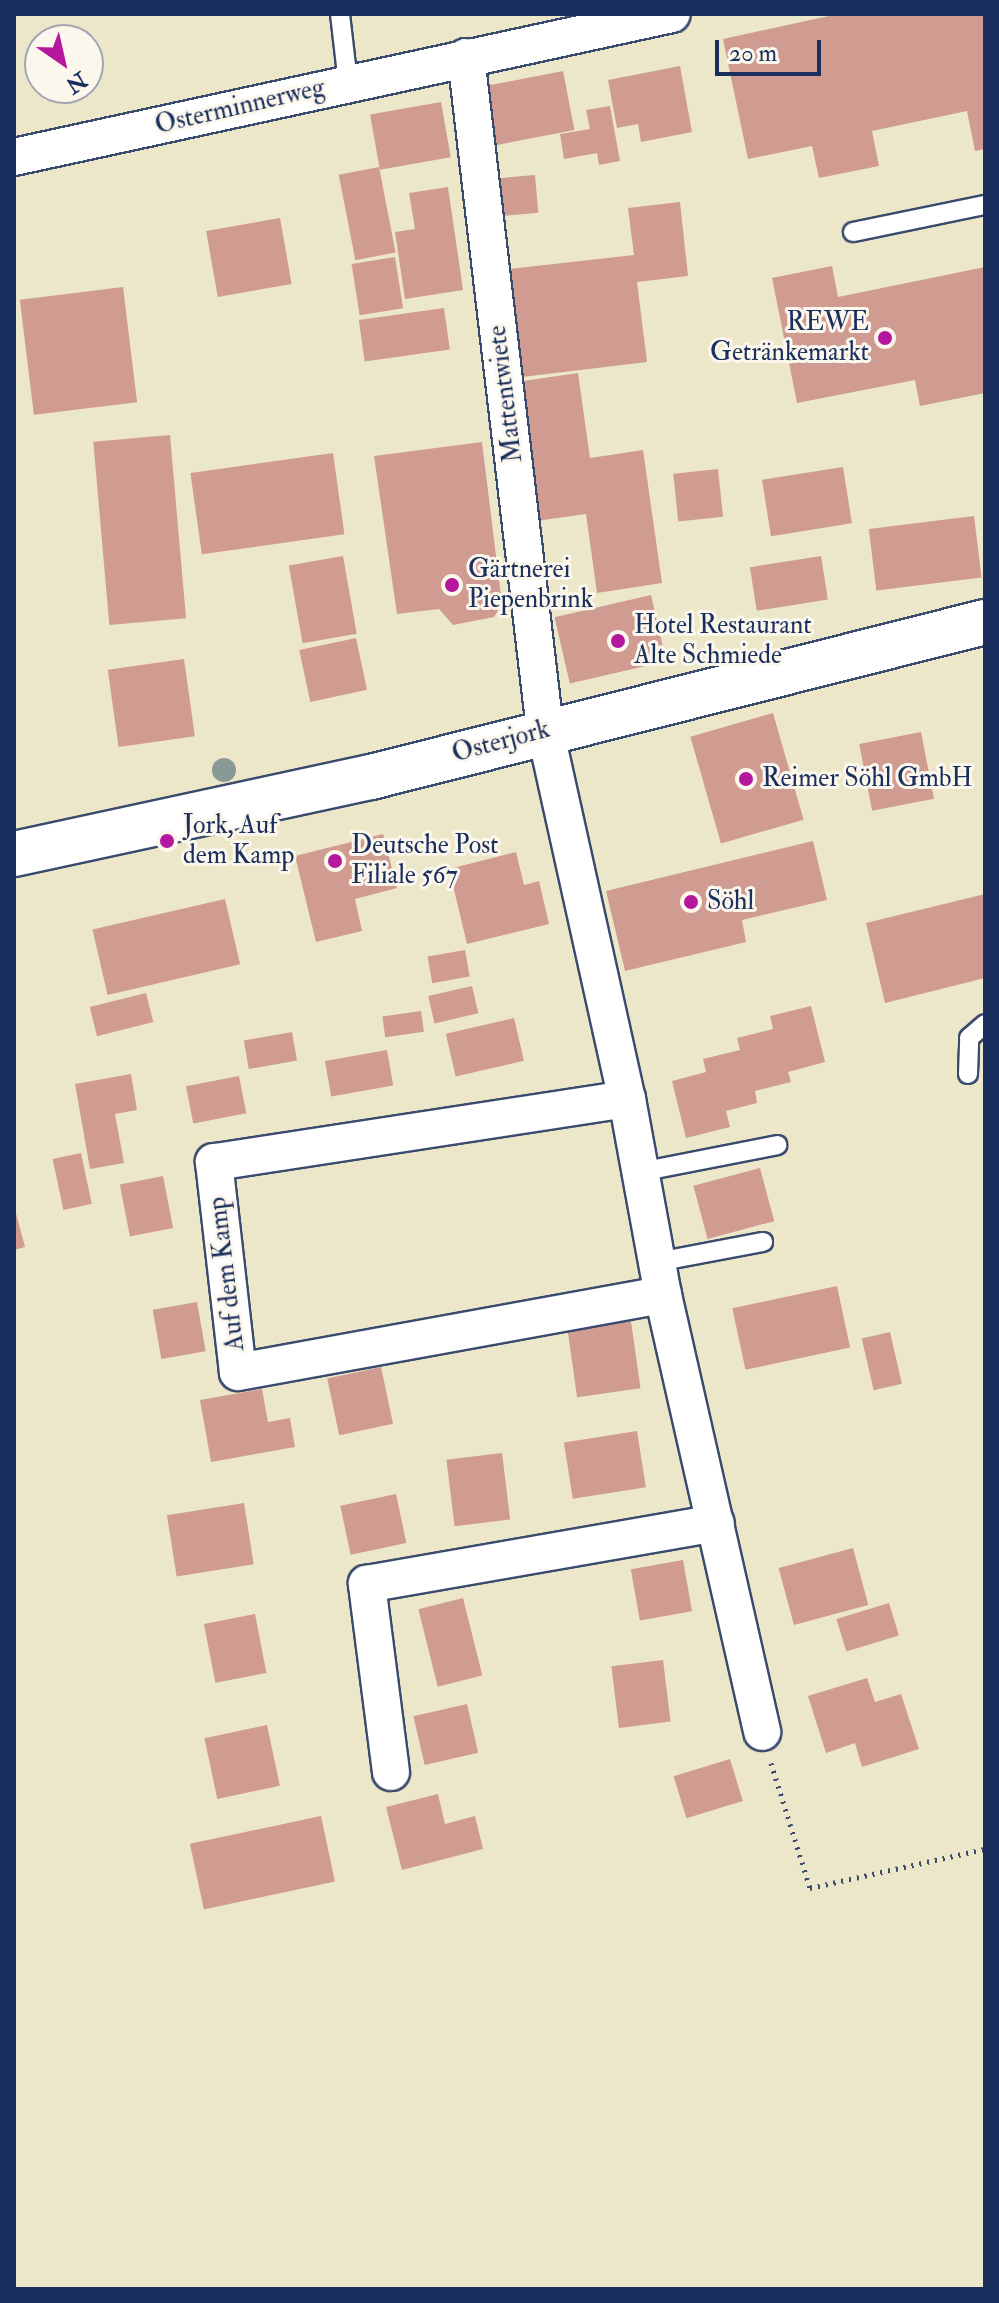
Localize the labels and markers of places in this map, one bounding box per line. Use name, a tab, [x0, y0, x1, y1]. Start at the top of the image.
place label: REWE Getränkemarkt	[710, 307, 869, 368]
marker: REWE Getränkemarkt	[876, 329, 894, 347]
place label: Gärtnerei Piepenbrink	[468, 554, 593, 616]
marker: Gärtnerei Piepenbrink	[443, 576, 461, 594]
place label: Hotel Restaurant Alte Schmiede	[634, 610, 812, 672]
marker: Hotel Restaurant Alte Schmiede	[609, 632, 627, 650]
place label: Reimer Söhl GmbH	[762, 763, 972, 795]
marker: Reimer Söhl GmbH	[737, 770, 755, 788]
place label: Jork, Auf dem Kamp	[183, 810, 294, 872]
place label: Deutsche Post Filiale 567	[351, 830, 499, 892]
marker: Jork, Auf dem Kamp	[158, 832, 176, 850]
marker: Deutsche Post Filiale 567	[326, 852, 344, 870]
place label: Söhl	[707, 886, 754, 918]
marker: Söhl	[682, 893, 700, 911]

